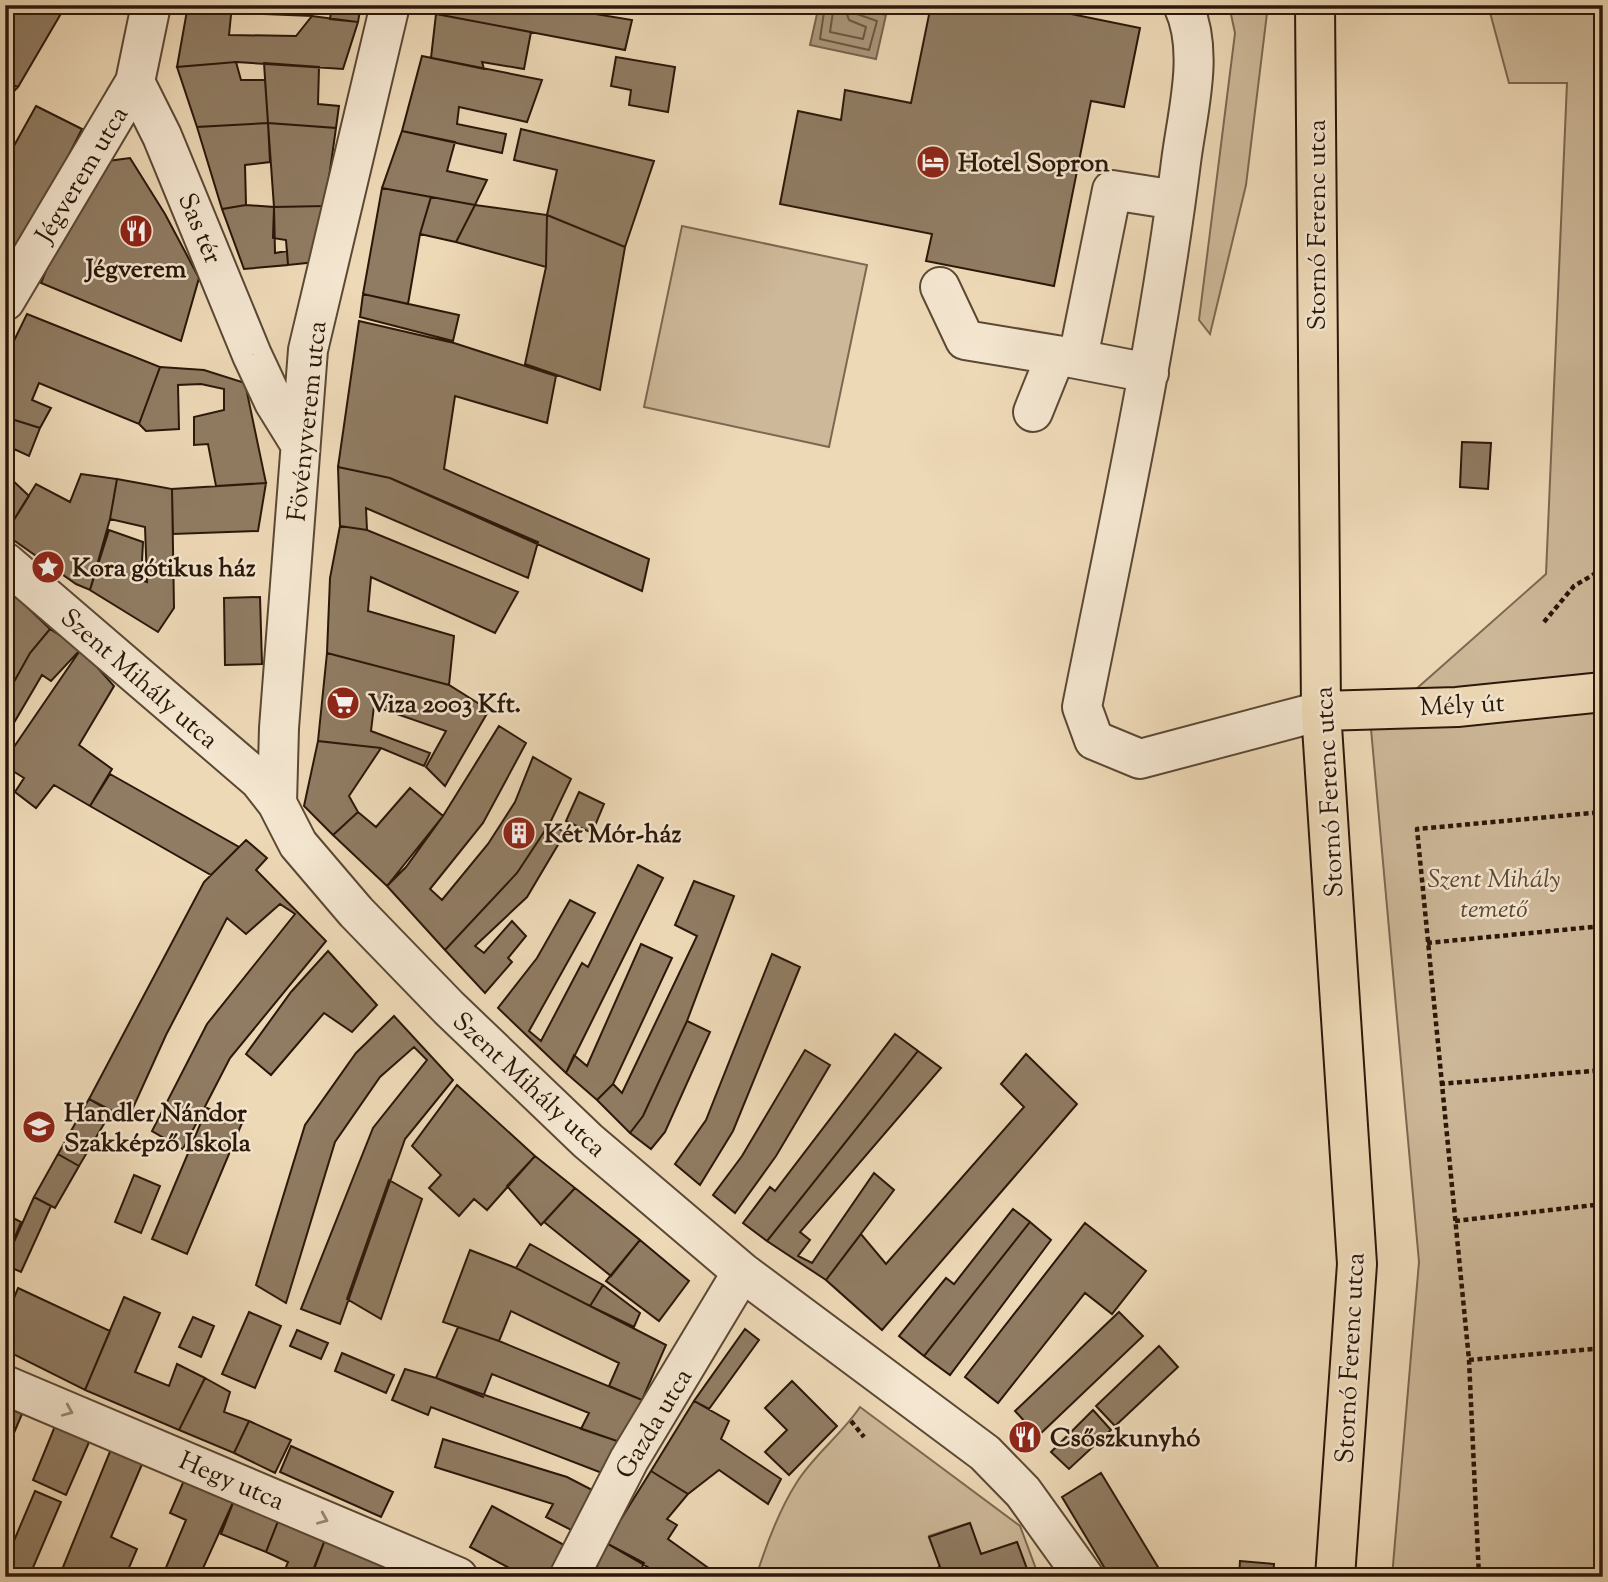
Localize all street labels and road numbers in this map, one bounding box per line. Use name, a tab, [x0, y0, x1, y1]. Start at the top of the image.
street label: Jégverem utca	[27, 100, 139, 252]
street label: Stornó Ferenc utca	[1300, 119, 1337, 331]
street label: Sas tér	[167, 188, 230, 270]
street label: Fövényverem utca	[280, 319, 337, 523]
street label: Szent Mihály utca	[51, 601, 225, 759]
street label: Stornó Ferenc utca	[1306, 685, 1354, 898]
street label: Mély út	[1419, 686, 1506, 727]
street label: Szent Mihály utca	[443, 1005, 614, 1167]
street label: Stornó Ferenc utca	[1327, 1252, 1375, 1465]
street label: Gazda utca	[608, 1362, 703, 1486]
street label: Hegy utca	[172, 1443, 290, 1521]

